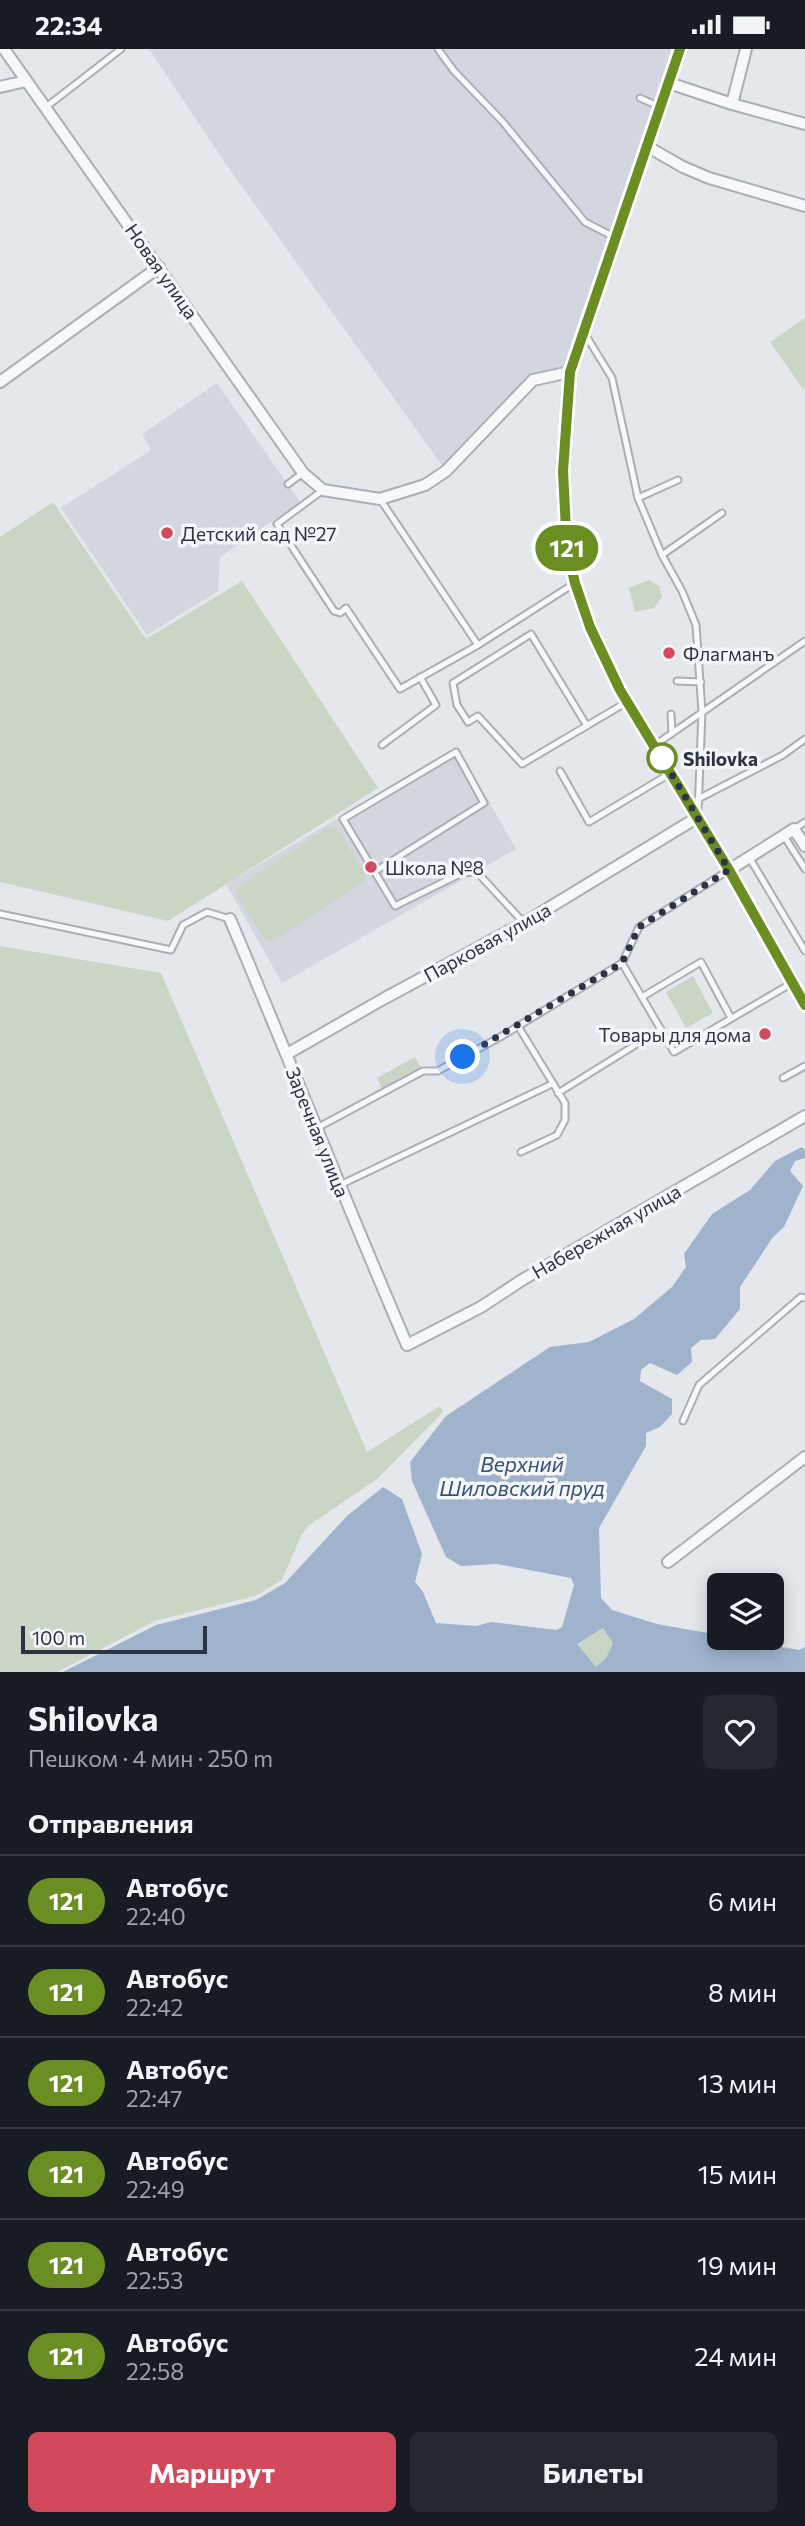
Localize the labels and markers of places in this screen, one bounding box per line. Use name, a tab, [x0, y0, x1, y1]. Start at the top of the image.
place label: Детский сад №27	[181, 522, 337, 545]
marker: Детский сад №27	[159, 525, 175, 541]
place label: Флагманъ	[683, 642, 774, 665]
marker: Флагманъ	[661, 645, 677, 661]
marker: Shilovka	[647, 743, 677, 773]
place label: Shilovka	[683, 747, 758, 770]
place label: Школа №8	[385, 856, 484, 879]
marker: Школа №8	[363, 859, 379, 875]
place label: Товары для дома	[599, 1023, 751, 1046]
marker: Товары для дома	[757, 1026, 773, 1042]

